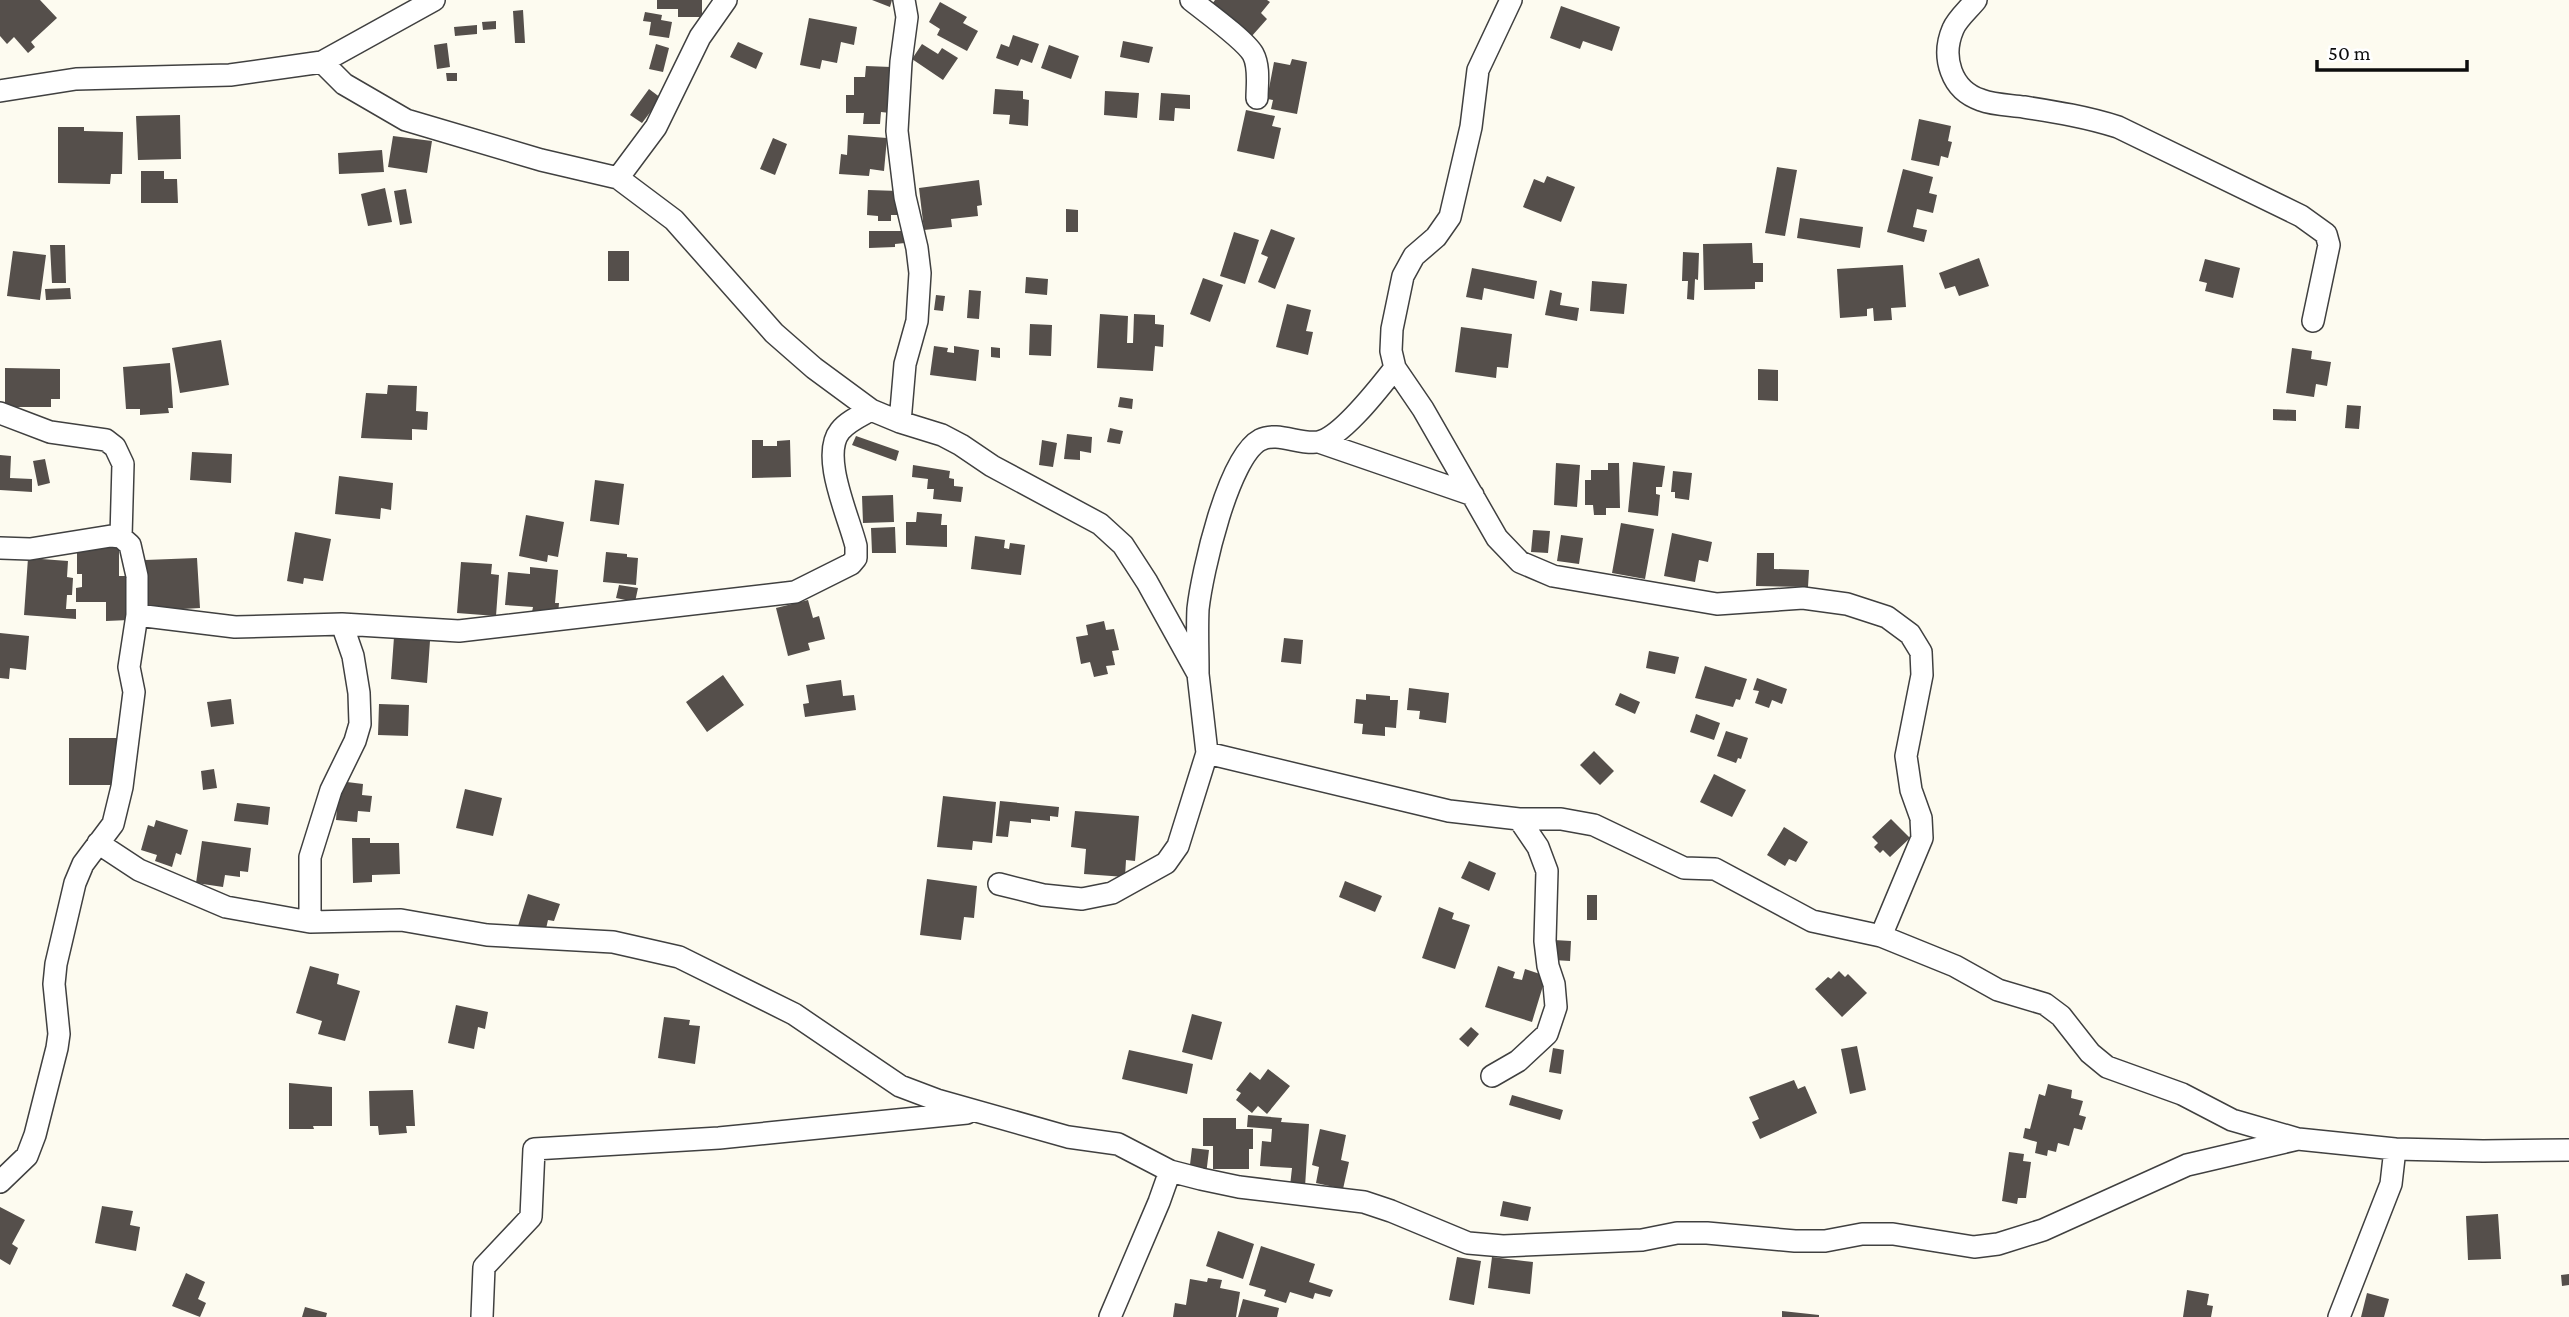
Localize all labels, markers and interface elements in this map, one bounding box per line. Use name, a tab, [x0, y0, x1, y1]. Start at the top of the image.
scale bar	[2317, 28, 2468, 72]
text: 50 m	[2328, 41, 2371, 65]

